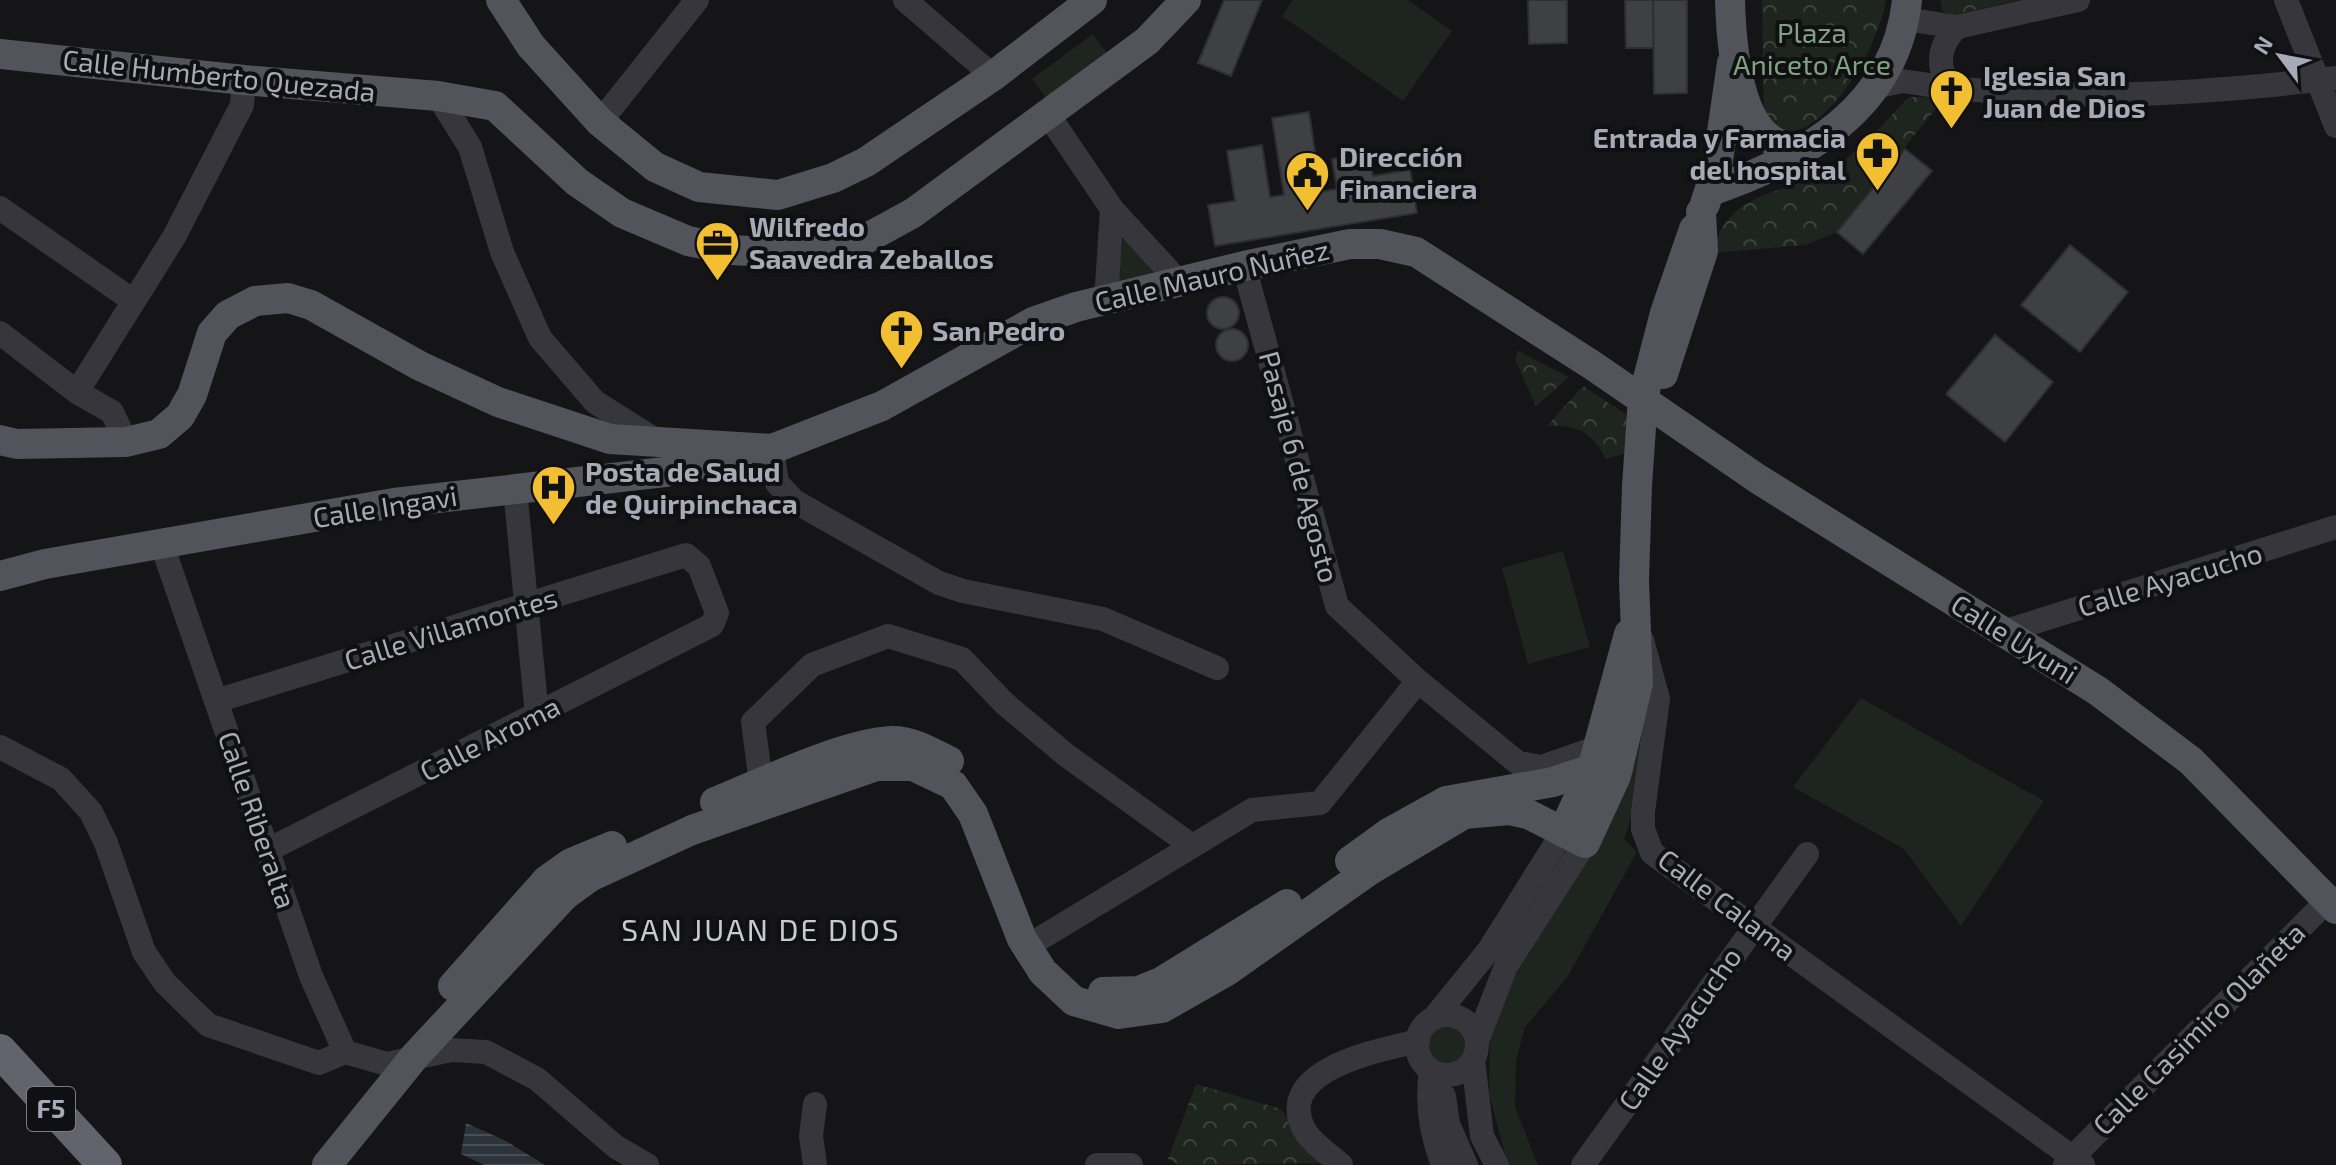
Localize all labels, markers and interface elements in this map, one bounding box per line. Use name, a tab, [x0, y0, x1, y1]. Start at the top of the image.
park label: Plaza Aniceto Arce	[1733, 15, 1891, 81]
north arrow	[2240, 16, 2320, 96]
text: N	[2247, 31, 2277, 58]
street label: Calle Humberto Quezada	[61, 42, 377, 108]
place label: Iglesia San Juan de Dios	[1983, 58, 2146, 124]
church icon: Iglesia San Juan de Dios	[1928, 68, 1976, 131]
place label: Entrada y Farmacia del hospital	[1593, 120, 1847, 186]
pharmacy icon: Entrada y Farmacia del hospital	[1853, 130, 1901, 193]
place label: Dirección Financiera	[1339, 139, 1478, 205]
public building icon: Dirección Financiera	[1284, 149, 1332, 212]
place label: Wilfredo Saavedra Zeballos	[749, 209, 994, 275]
office icon: Wilfredo Saavedra Zeballos	[694, 219, 742, 282]
street label: Calle Mauro Nuñez	[1091, 232, 1332, 319]
church icon: San Pedro	[877, 307, 925, 370]
place label: San Pedro	[932, 313, 1065, 347]
street label: Pasaje 6 de Agosto	[1253, 347, 1347, 586]
place label: Posta de Salud de Quirpinchaca	[585, 454, 798, 521]
hospital icon: Posta de Salud de Quirpinchaca	[530, 464, 578, 527]
street label: Calle Ingavi	[310, 478, 459, 534]
street label: Calle Ayacucho	[2073, 535, 2266, 623]
street label: Calle Villamontes	[340, 579, 561, 677]
street label: Calle Uyuni	[1945, 586, 2084, 690]
street label: Calle Aroma	[414, 688, 565, 788]
street label: Calle Riberalta	[212, 727, 304, 913]
street label: Calle Calama	[1652, 841, 1803, 967]
district label: SAN JUAN DE DIOS	[621, 911, 901, 947]
street label: Calle Casimiro Olañeta	[2085, 915, 2311, 1141]
street label: Calle Ayacucho	[1610, 940, 1748, 1116]
road number: F5	[27, 1087, 75, 1131]

